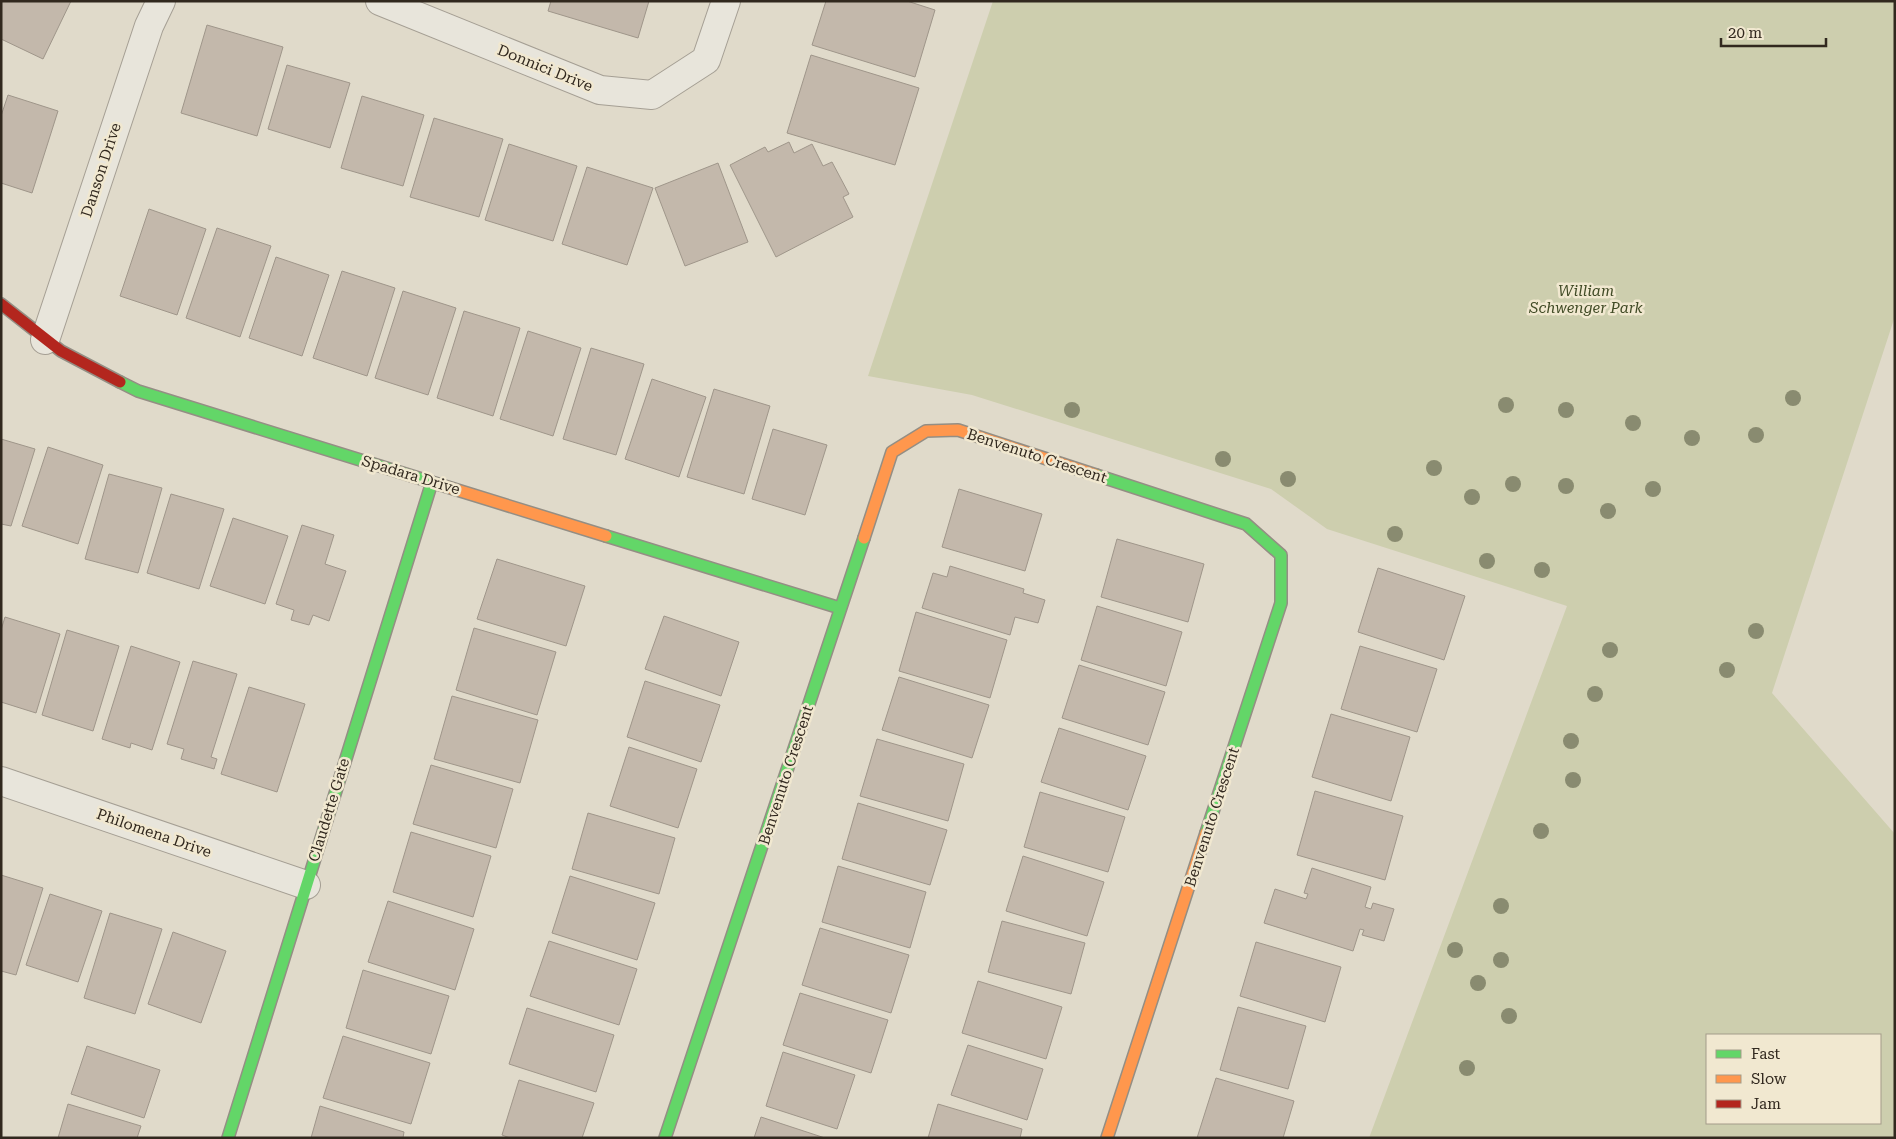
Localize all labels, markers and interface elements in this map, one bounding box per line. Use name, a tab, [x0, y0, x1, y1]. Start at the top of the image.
scale bar	[1721, 15, 1826, 47]
text: 20 m	[1728, 24, 1763, 42]
street label: Donnici Drive	[495, 41, 595, 95]
street label: Danson Drive	[77, 120, 125, 220]
park label: William Schwenger Park	[1528, 282, 1644, 317]
street label: Benvenuto Crescent	[965, 425, 1110, 487]
street label: Spadara Drive	[360, 452, 462, 498]
street label: Benvenuto Crescent	[755, 702, 817, 847]
street label: Benvenuto Crescent	[1181, 744, 1243, 889]
street label: Claudette Gate	[305, 756, 353, 864]
street label: Philomena Drive	[94, 805, 214, 861]
legend	[1706, 1034, 1881, 1124]
text: Fast	[1751, 1045, 1781, 1063]
text: Slow	[1751, 1070, 1787, 1088]
text: Jam	[1751, 1095, 1781, 1113]

